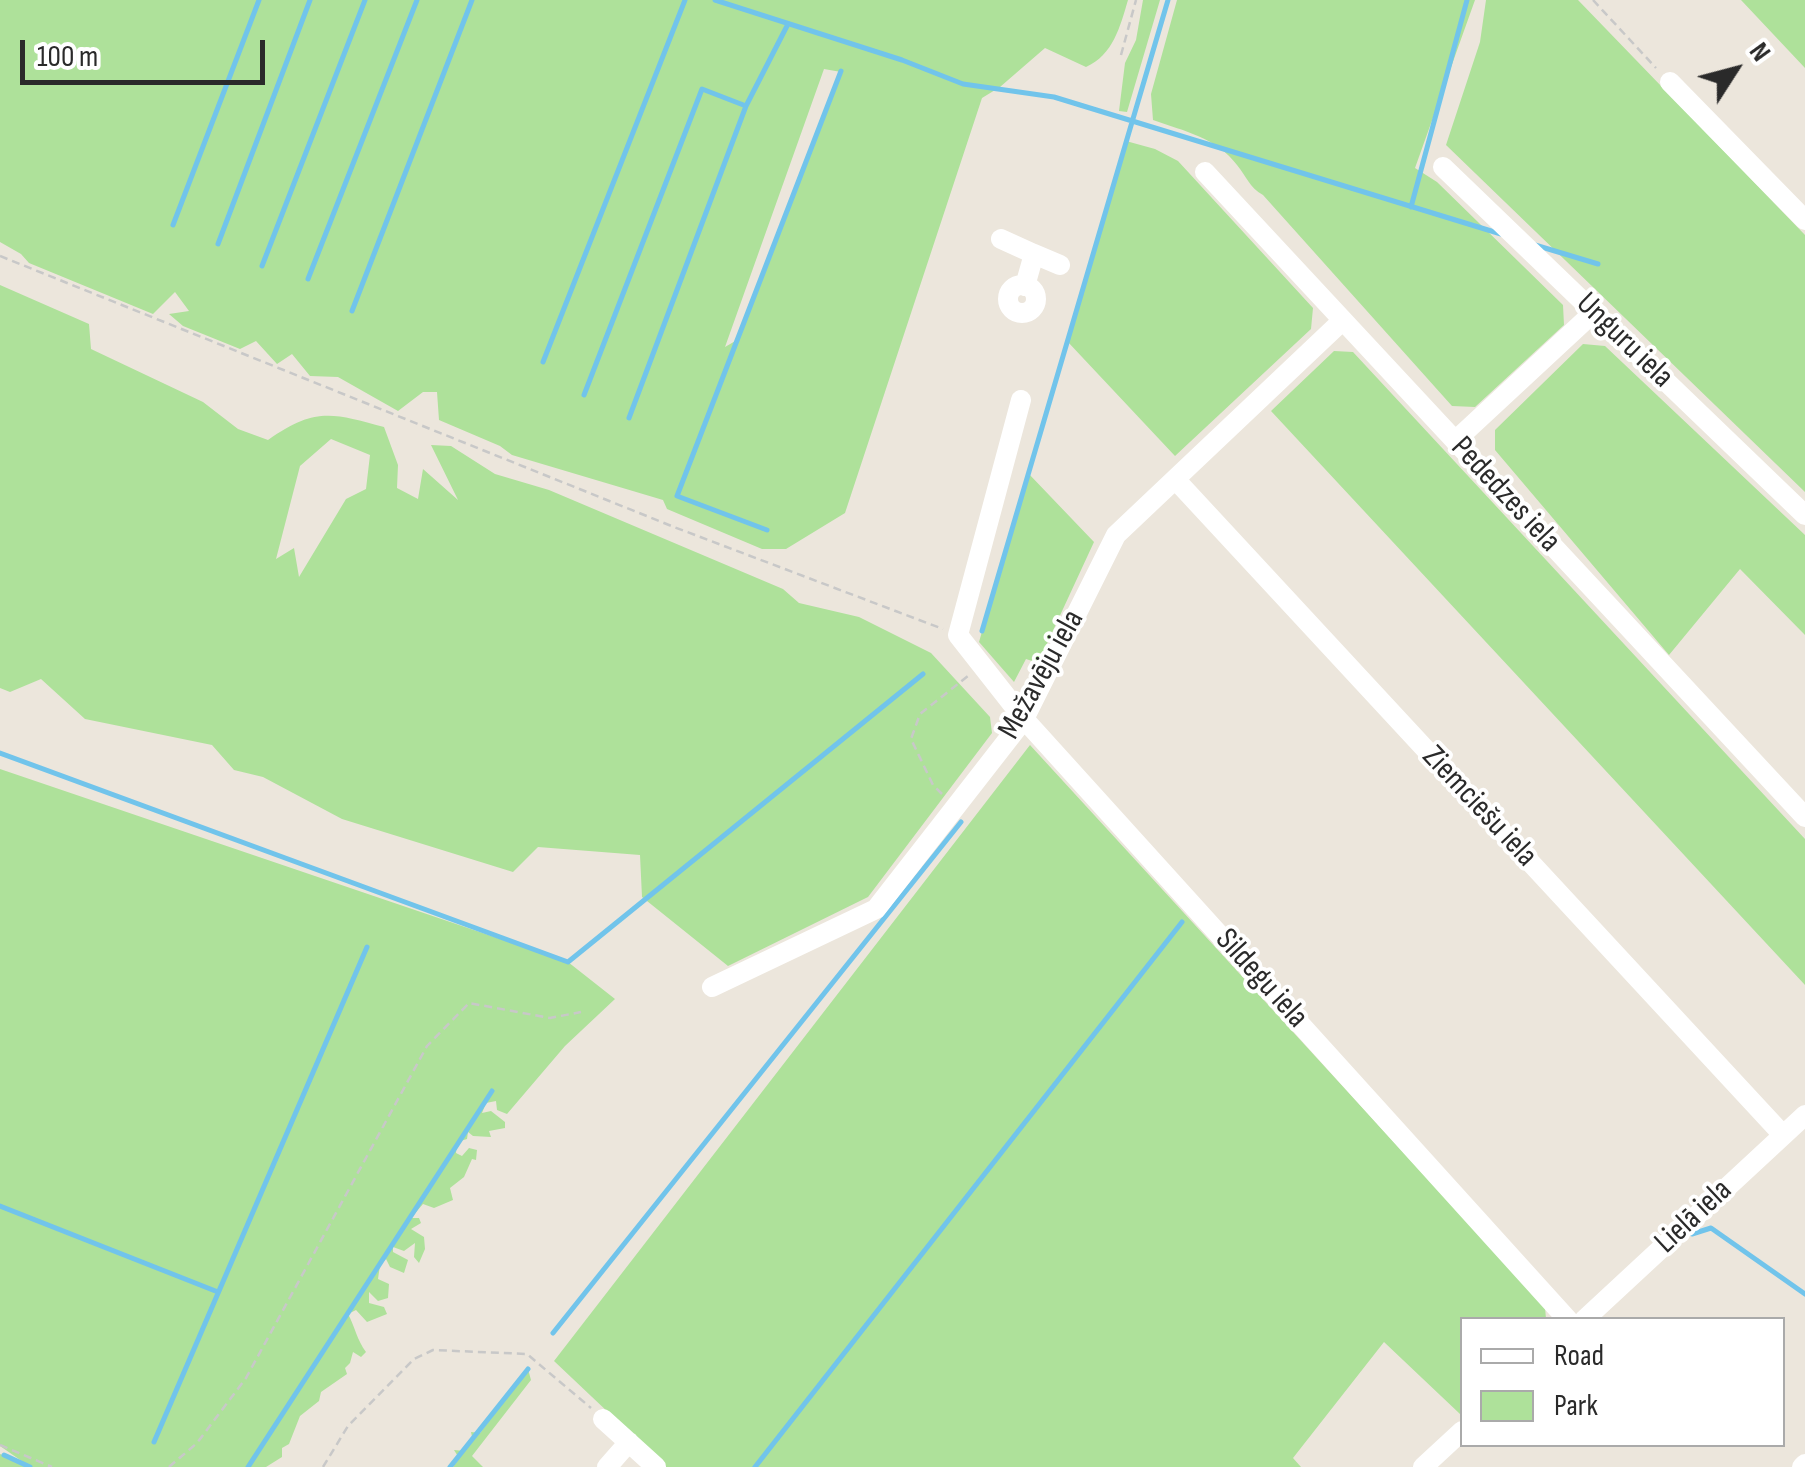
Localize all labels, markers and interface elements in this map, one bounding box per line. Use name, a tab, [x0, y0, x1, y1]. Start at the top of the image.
scale bar	[25, 20, 270, 82]
north arrow	[1685, 20, 1785, 120]
text: N	[1742, 36, 1777, 68]
text: 100 m	[37, 39, 98, 75]
street label: Unguru iela	[1567, 285, 1681, 397]
street label: Pededzes iela	[1442, 429, 1568, 561]
street label: Mežavēju iela	[991, 604, 1093, 746]
street label: Ziemciešu iela	[1413, 739, 1545, 875]
street label: Sildegu iela	[1207, 922, 1315, 1036]
street label: Lielā iela	[1648, 1172, 1740, 1262]
legend	[1460, 1317, 1785, 1447]
text: Road	[1554, 1338, 1604, 1374]
text: Park	[1554, 1388, 1598, 1424]

